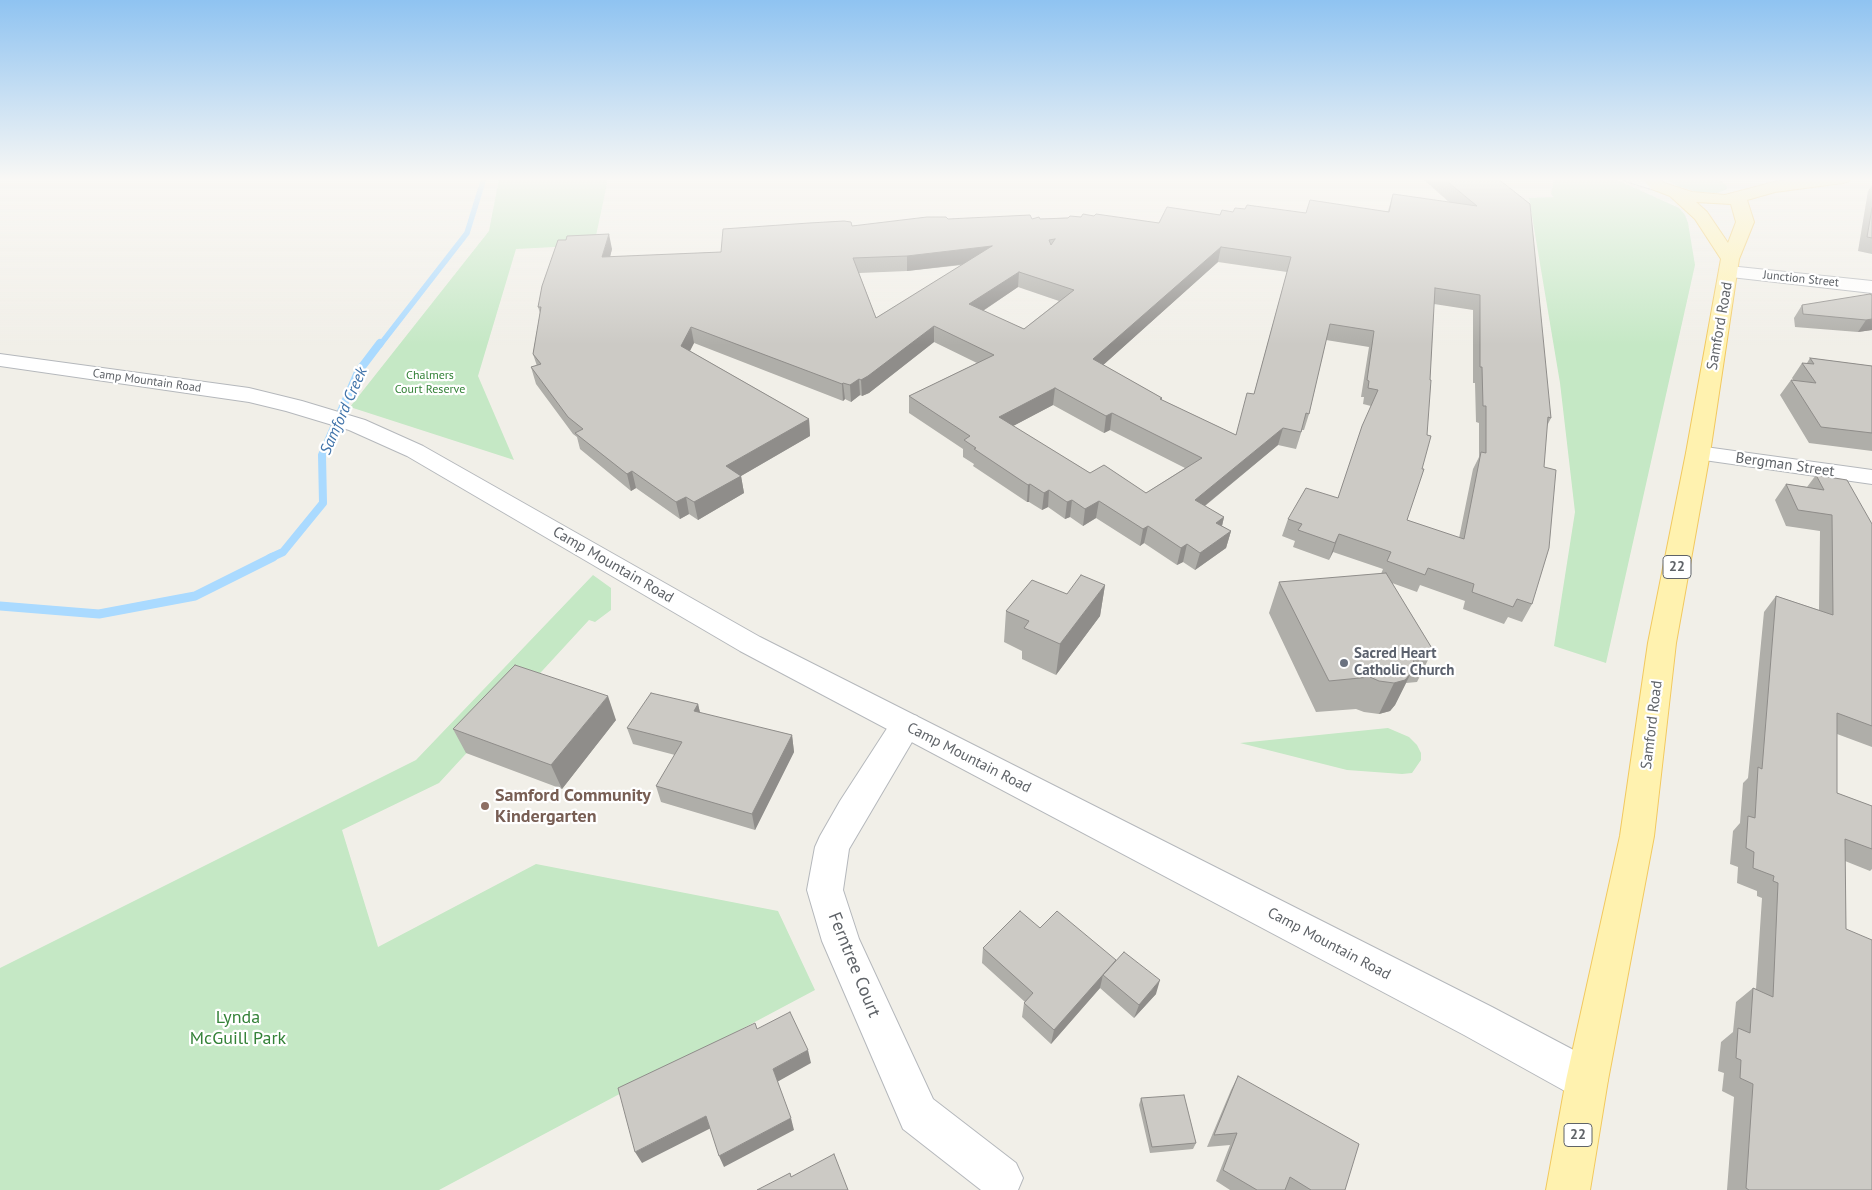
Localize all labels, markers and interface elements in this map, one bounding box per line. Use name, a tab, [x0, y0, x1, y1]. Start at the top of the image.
street label: Junction Street	[1762, 268, 1840, 290]
street label: Samford Road	[1703, 281, 1737, 371]
water label: Samford Creek	[316, 364, 372, 458]
street label: Camp Mountain Road	[92, 366, 202, 396]
park label: Chalmers Court Reserve	[395, 369, 465, 397]
street label: Bergman Street	[1734, 449, 1836, 481]
street label: Camp Mountain Road	[549, 523, 677, 607]
road number: 22	[1663, 556, 1691, 578]
place label: Sacred Heart Catholic Church	[1354, 645, 1454, 680]
marker: Sacred Heart Catholic Church	[1338, 657, 1350, 669]
street label: Samford Road	[1638, 680, 1666, 770]
street label: Camp Mountain Road	[904, 719, 1034, 797]
place label: Samford Community Kindergarten	[495, 785, 651, 828]
marker: Samford Community Kindergarten	[479, 800, 491, 812]
street label: Camp Mountain Road	[1264, 904, 1394, 984]
street label: Ferntree Court	[823, 909, 885, 1021]
park label: Lynda McGuill Park	[190, 1007, 286, 1050]
road number: 22	[1564, 1124, 1592, 1146]

